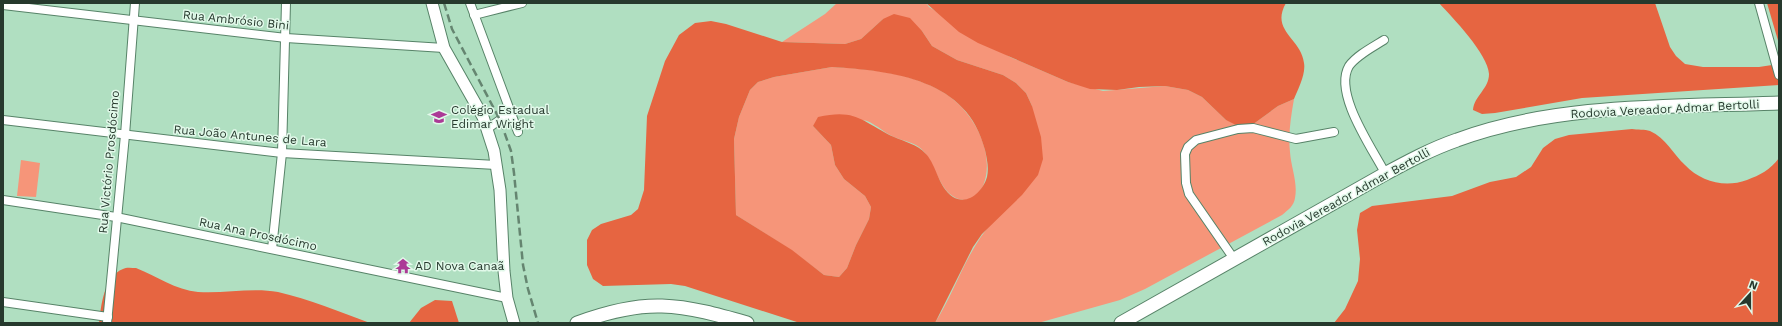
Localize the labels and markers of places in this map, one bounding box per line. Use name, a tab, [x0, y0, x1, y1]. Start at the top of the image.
place label: Colégio Estadual Edimar Wright	[451, 103, 549, 131]
school or university icon: Colégio Estadual Edimar Wright	[430, 108, 448, 126]
temple icon: AD Nova Canaã	[394, 257, 412, 275]
place label: AD Nova Canaã	[415, 259, 505, 273]

